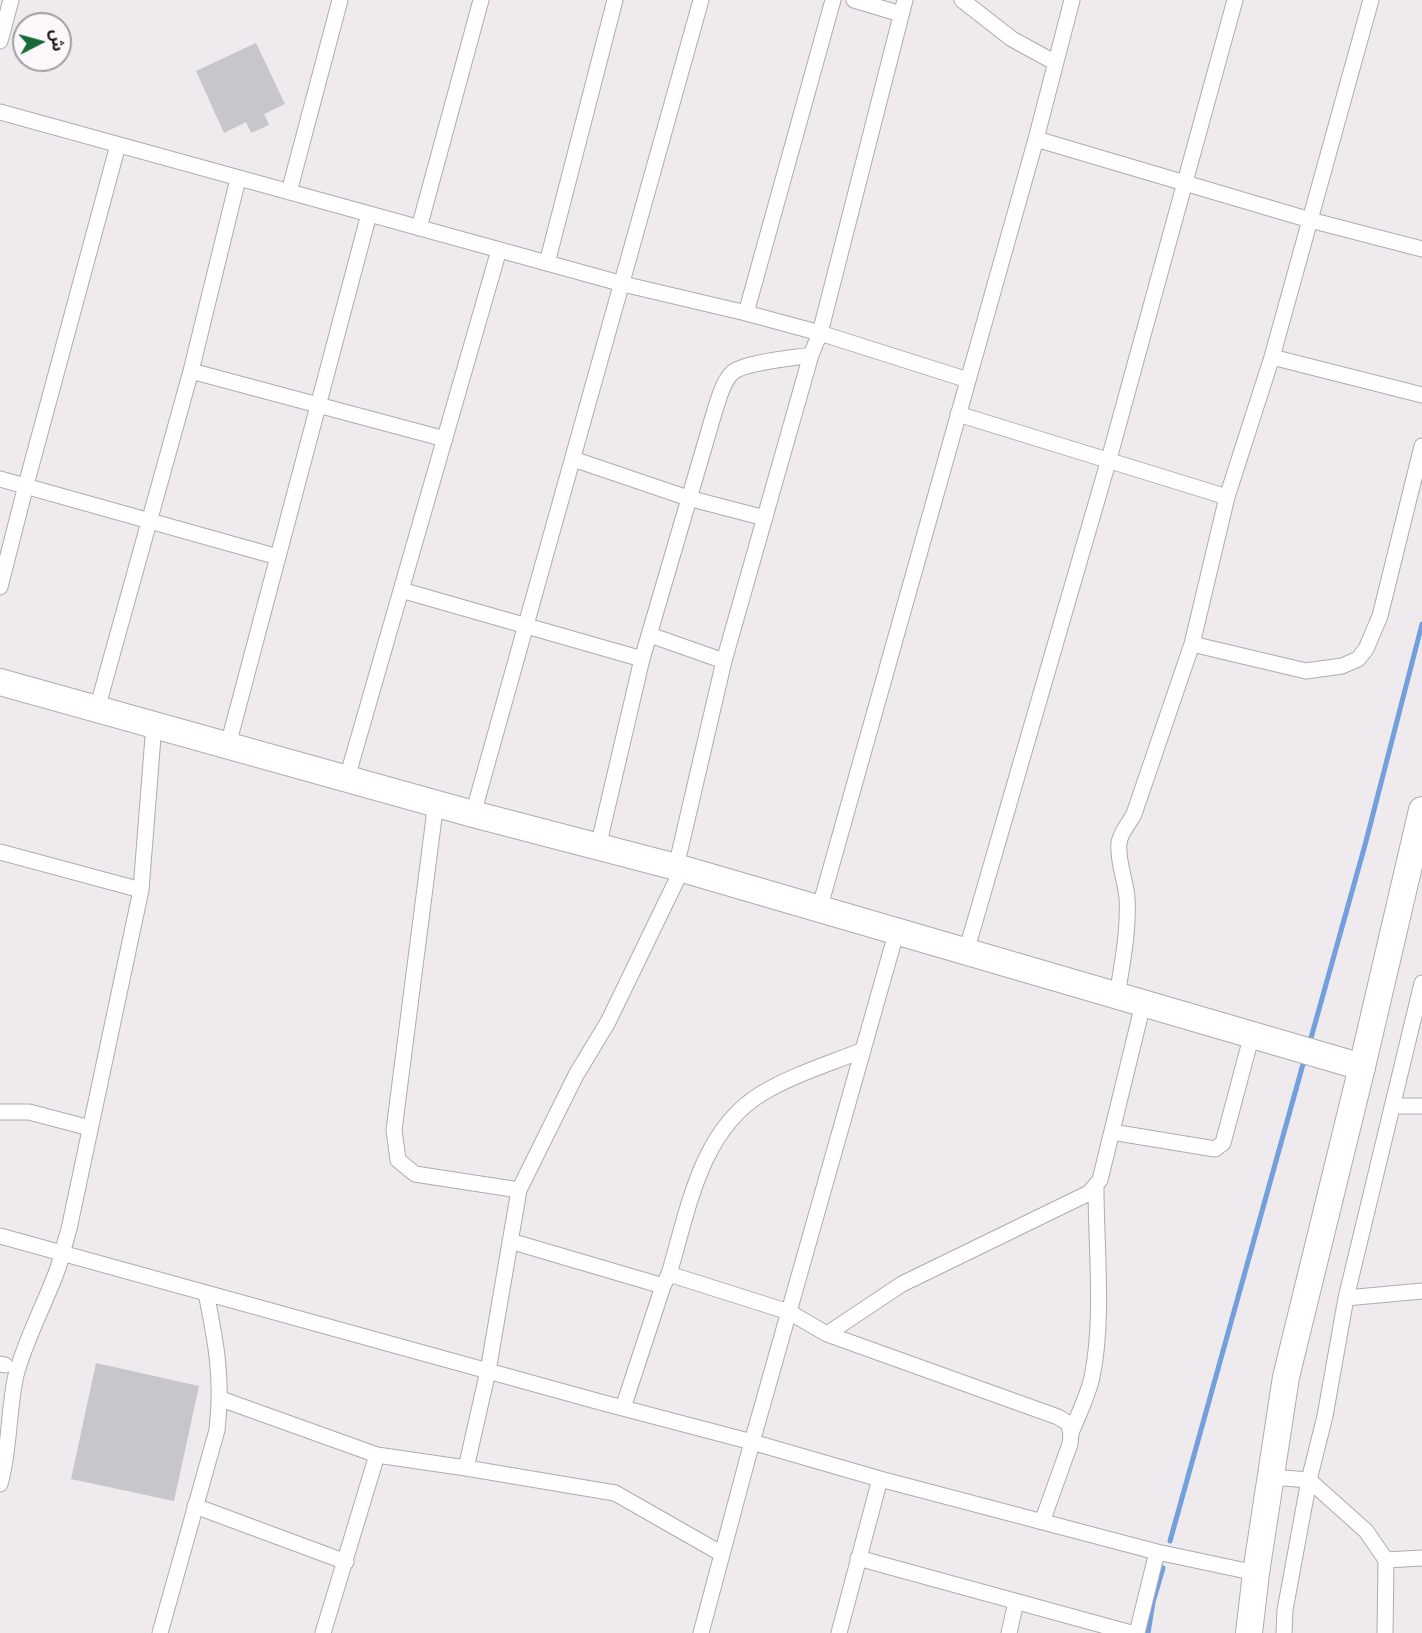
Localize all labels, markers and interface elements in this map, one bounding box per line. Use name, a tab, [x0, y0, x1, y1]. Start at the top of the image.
north arrow	[12, 12, 72, 72]
text: ش	[47, 28, 69, 52]

